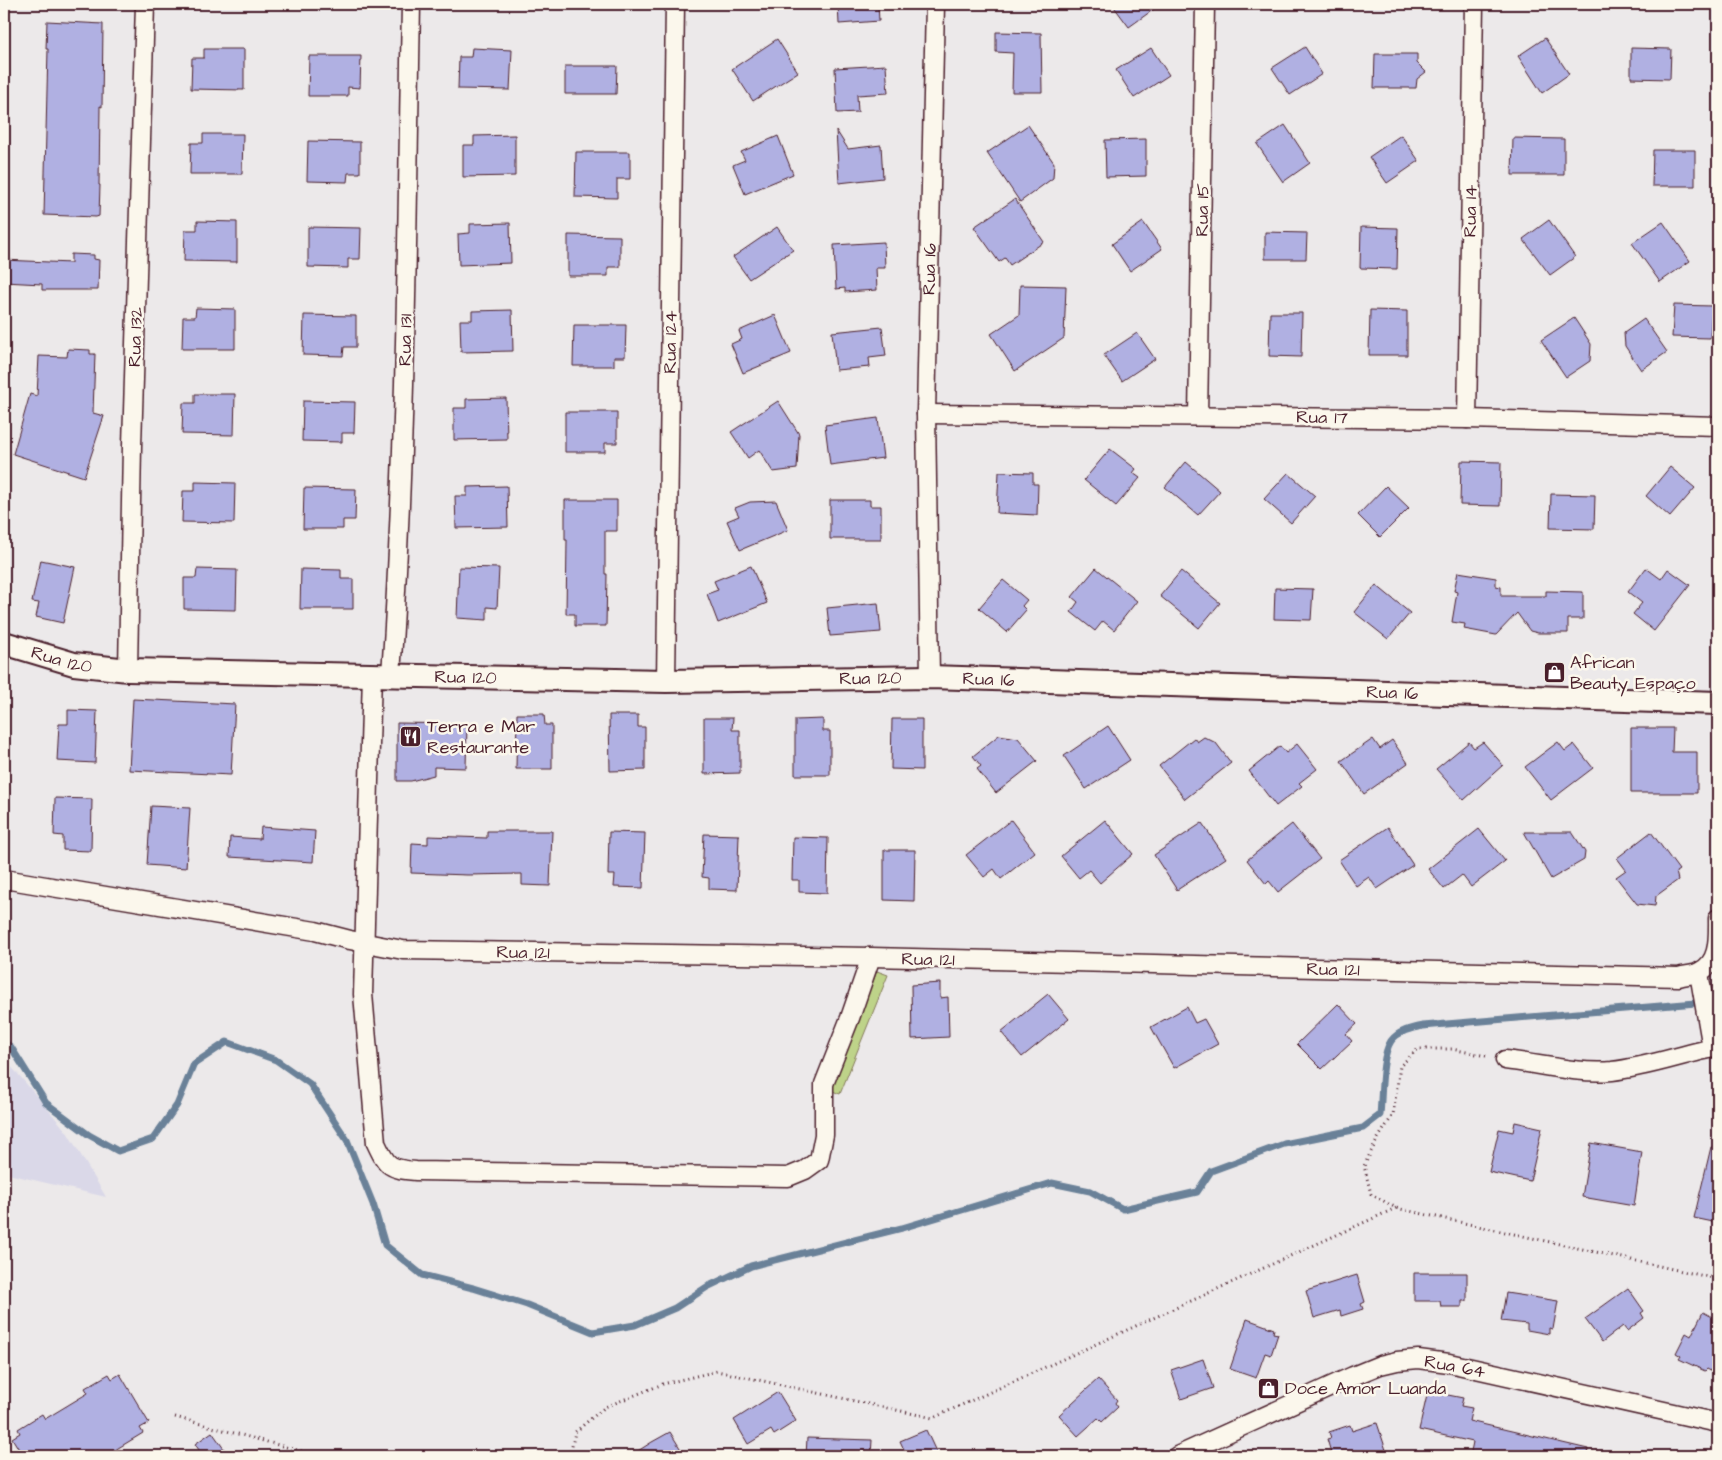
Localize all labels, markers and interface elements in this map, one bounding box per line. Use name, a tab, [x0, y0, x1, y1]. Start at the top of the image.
street label: Rua 15	[1190, 183, 1215, 237]
street label: Rua 14	[1458, 184, 1483, 238]
street label: Rua 16	[917, 243, 943, 295]
street label: Rua 132	[122, 306, 149, 367]
street label: Rua 124	[657, 310, 684, 374]
street label: Rua 131	[393, 314, 418, 366]
street label: Rua 17	[1296, 405, 1348, 430]
street label: Rua 120	[28, 640, 93, 679]
place label: African Beauty Espaço	[1570, 650, 1696, 697]
shop icon: African Beauty Espaço	[1542, 660, 1566, 684]
street label: Rua 120	[434, 664, 497, 691]
street label: Rua 120	[839, 665, 902, 691]
street label: Rua 16	[962, 666, 1015, 693]
street label: Rua 16	[1366, 679, 1419, 706]
place label: Terra e Mar Restaurante	[427, 714, 535, 760]
restaurant icon: Terra e Mar Restaurante	[399, 724, 423, 748]
street label: Rua 121	[496, 940, 550, 965]
street label: Rua 121	[901, 947, 955, 972]
street label: Rua 121	[1306, 957, 1360, 982]
street label: Rua 64	[1422, 1349, 1488, 1384]
shop icon: Doce Amor Luanda	[1257, 1376, 1281, 1400]
place label: Doce Amor Luanda	[1285, 1376, 1446, 1401]

